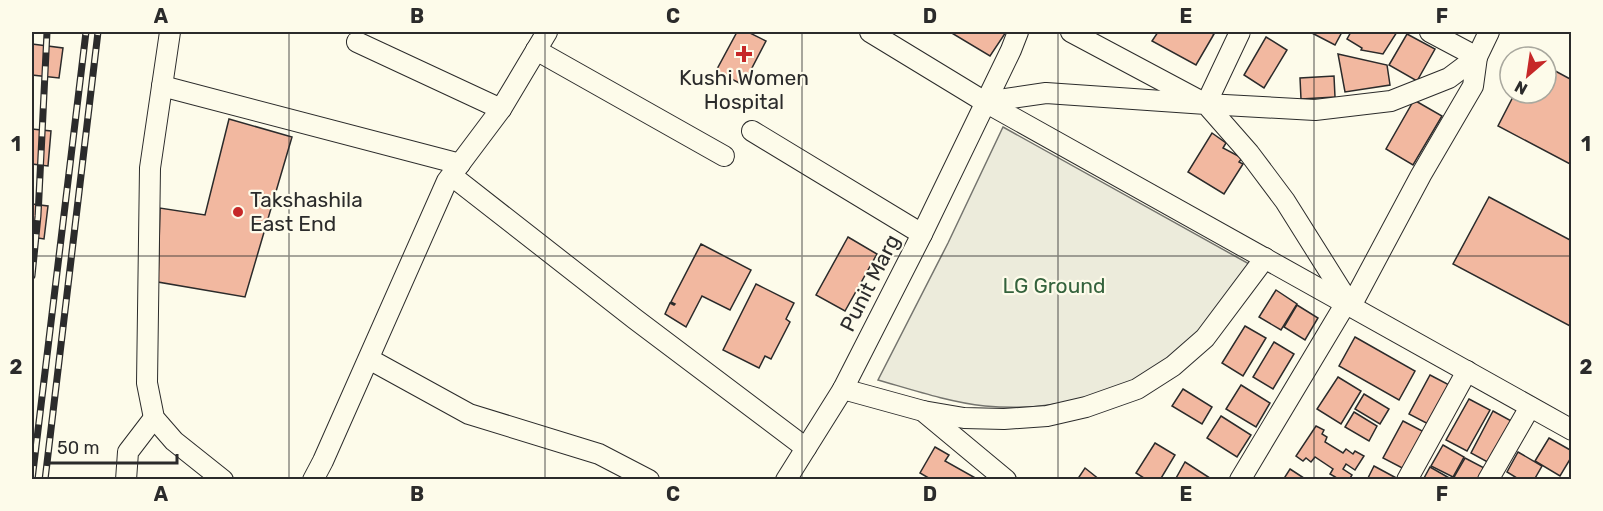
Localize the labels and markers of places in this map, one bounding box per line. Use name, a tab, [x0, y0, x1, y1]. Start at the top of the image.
marker: Kushi Women Hospital	[735, 45, 753, 63]
place label: Kushi Women Hospital	[679, 65, 809, 114]
place label: Takshashila East End	[250, 187, 363, 236]
marker: Takshashila East End	[231, 205, 245, 219]

